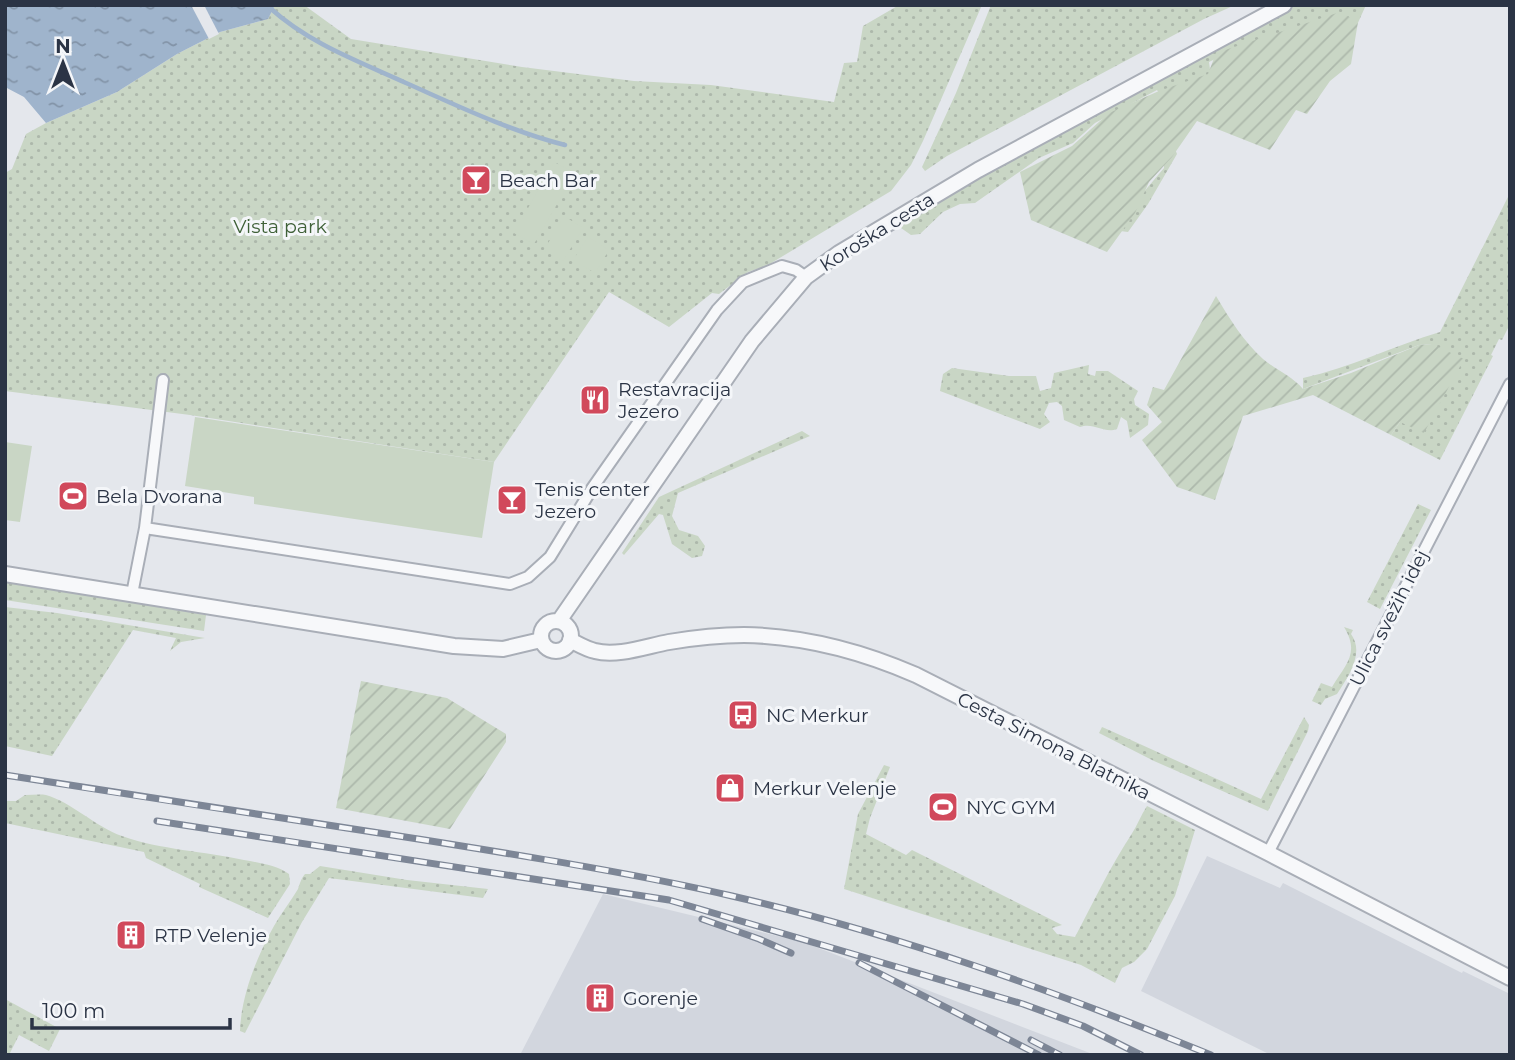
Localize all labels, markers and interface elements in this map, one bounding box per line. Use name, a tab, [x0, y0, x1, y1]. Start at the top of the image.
north arrow	[28, 28, 98, 98]
text: N	[55, 35, 71, 58]
bar icon: Beach Bar	[459, 163, 493, 197]
place label: Beach Bar	[499, 169, 597, 192]
street label: Koroška cesta	[815, 188, 939, 276]
park label: Vista park	[233, 215, 327, 238]
place label: Restavracija Jezero	[617, 378, 731, 423]
restaurant icon: Restavracija Jezero	[578, 383, 612, 417]
place label: Tenis center Jezero	[534, 478, 650, 523]
sports icon: Bela Dvorana	[56, 479, 90, 513]
bar icon: Tenis center Jezero	[495, 483, 529, 517]
place label: Bela Dvorana	[96, 485, 223, 508]
street label: Ulica svežih idej	[1345, 546, 1433, 690]
street label: Cesta Simona Blatnika	[953, 687, 1155, 805]
bus stop icon: NC Merkur	[726, 698, 760, 732]
place label: NC Merkur	[766, 704, 869, 727]
shop icon: Merkur Velenje	[713, 771, 747, 805]
place label: Merkur Velenje	[753, 777, 896, 800]
sports icon: NYC GYM	[926, 790, 960, 824]
place label: NYC GYM	[966, 796, 1056, 819]
building icon: RTP Velenje	[114, 918, 148, 952]
place label: RTP Velenje	[154, 924, 267, 947]
building icon: Gorenje	[583, 981, 617, 1015]
scale bar	[32, 986, 229, 1030]
place label: Gorenje	[623, 987, 698, 1010]
text: 100 m	[42, 998, 105, 1023]

